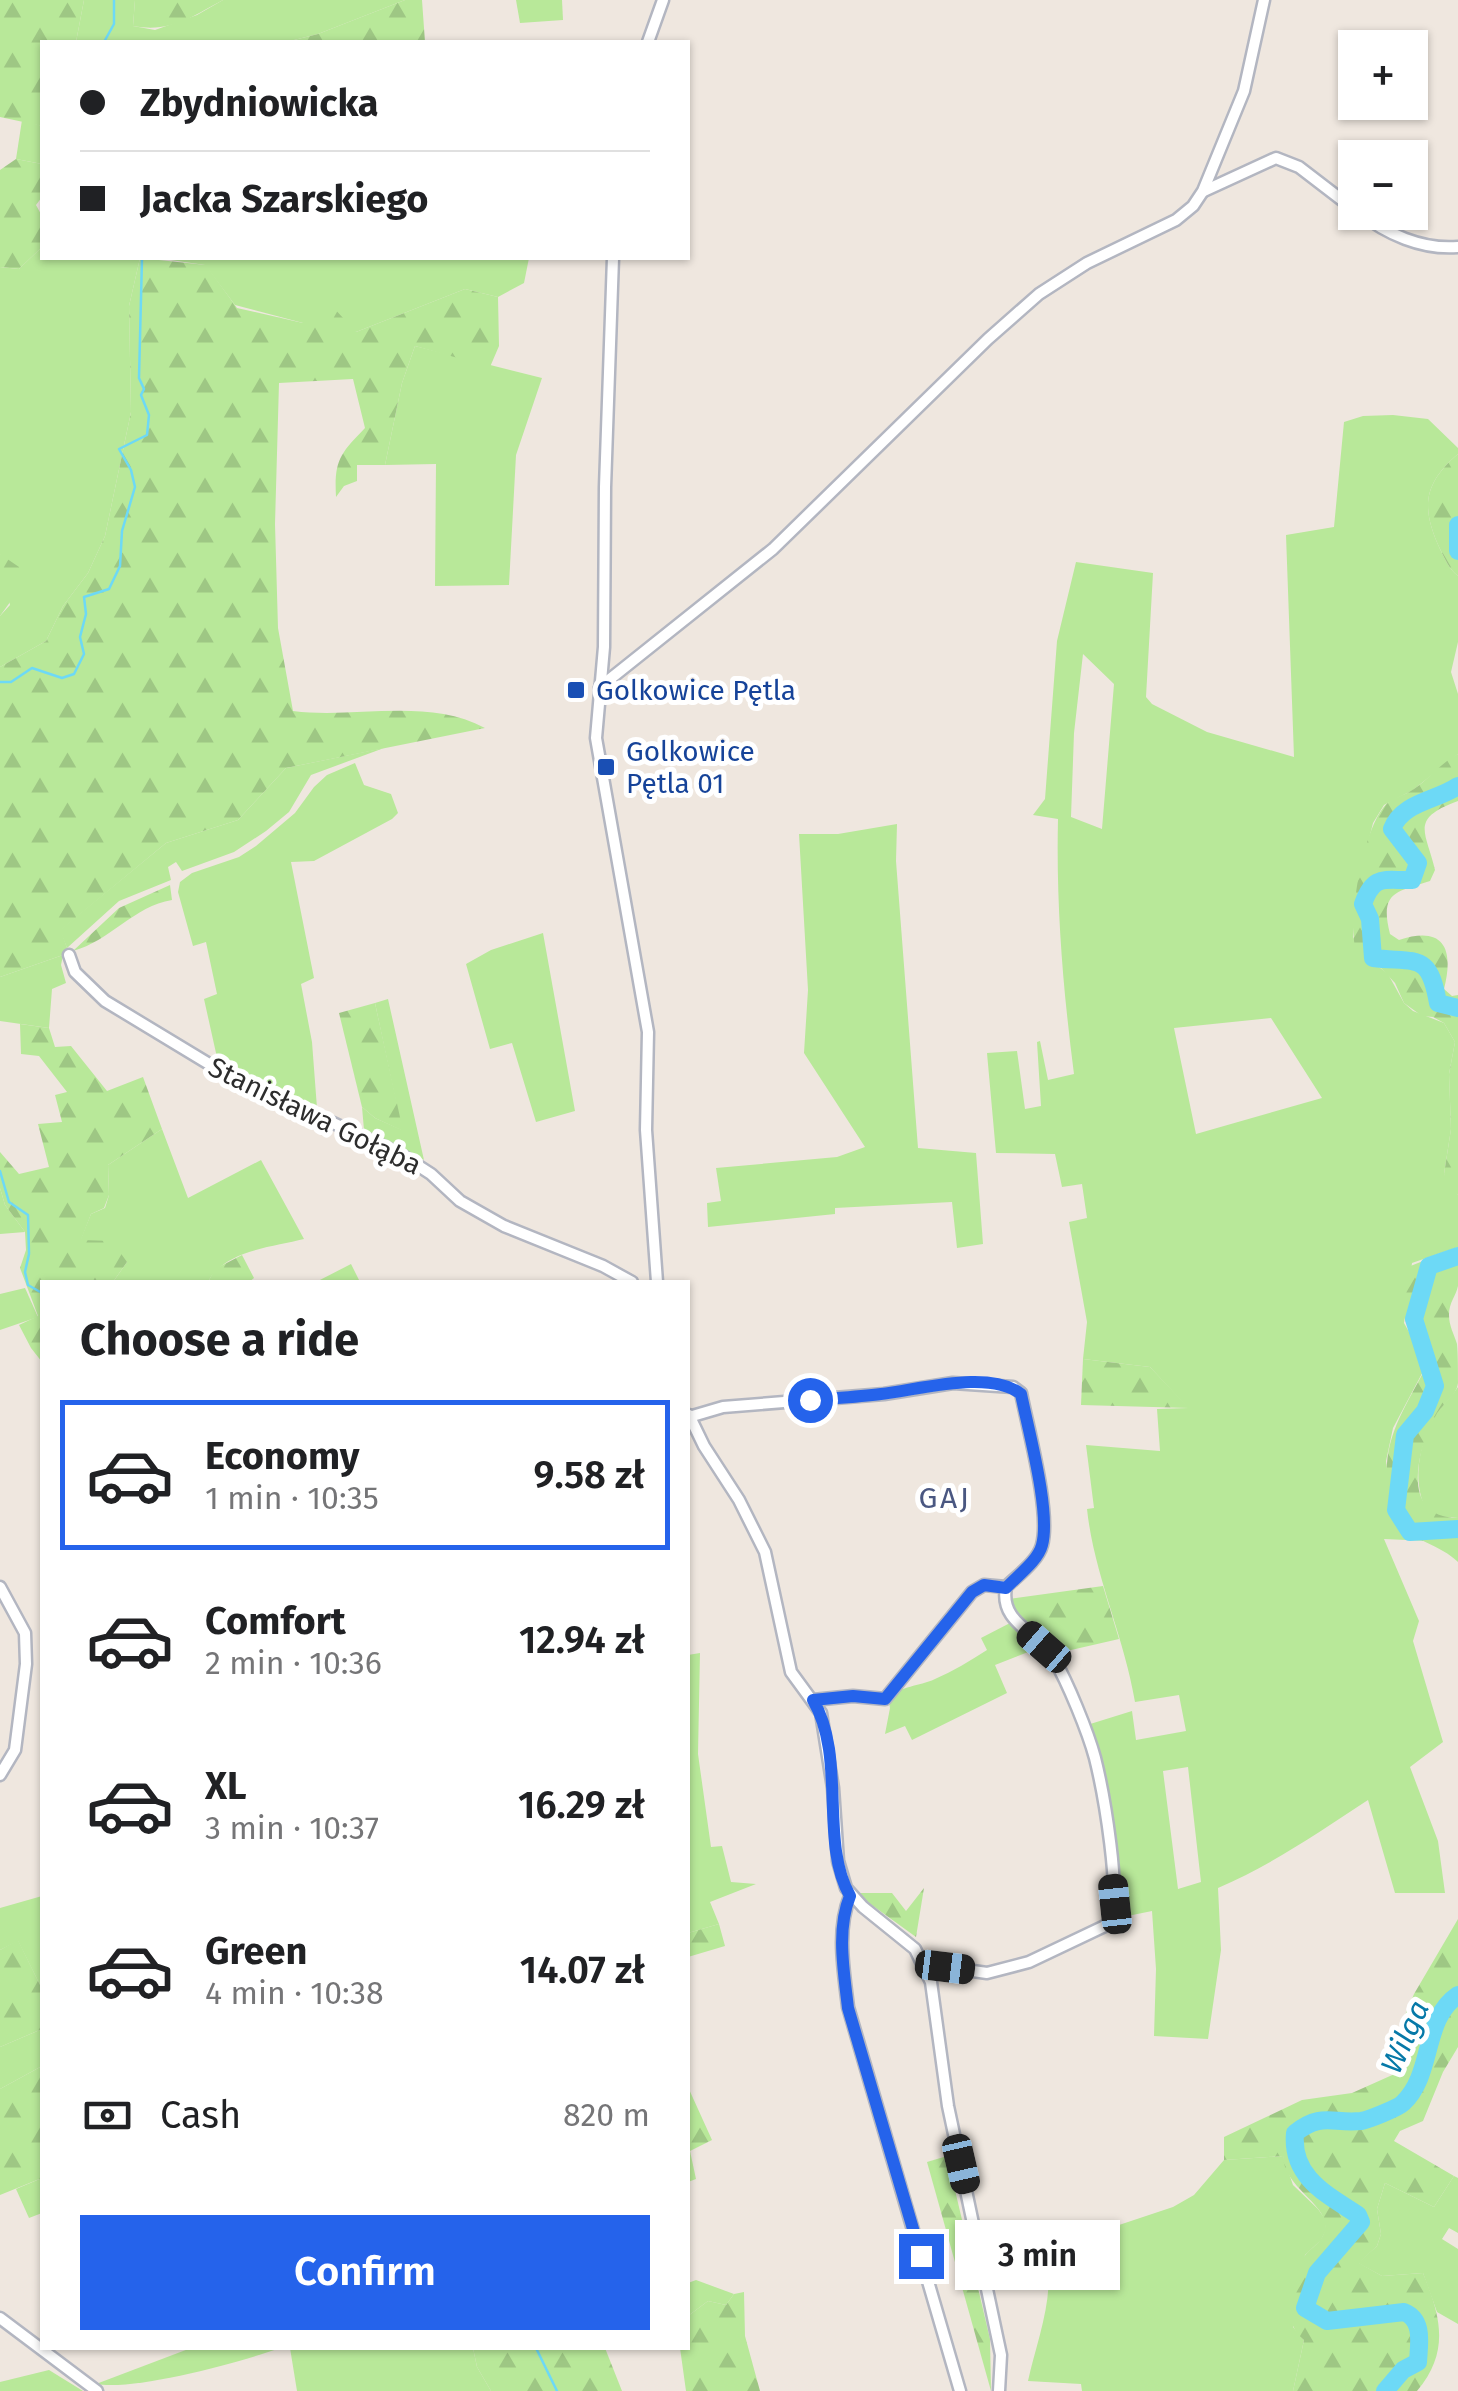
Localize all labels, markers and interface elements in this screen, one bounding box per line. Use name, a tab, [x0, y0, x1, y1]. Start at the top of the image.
map controls	[1338, 30, 1428, 230]
button: +	[1338, 30, 1428, 120]
text: Zbydniowicka	[140, 80, 379, 126]
button: −	[1338, 140, 1428, 230]
text: Jacka Szarskiego	[140, 176, 428, 222]
place label: Golkowice Pętla	[596, 674, 796, 707]
marker: Golkowice Pętla	[565, 679, 587, 701]
place label: Golkowice Pętla 01	[626, 735, 755, 800]
marker: Golkowice Pętla 01	[595, 756, 617, 778]
street label: Stanisława Gołąba	[203, 1050, 427, 1182]
text: Choose a ride	[80, 1313, 359, 1367]
route start	[788, 1378, 833, 1423]
icon: car	[85, 1430, 175, 1520]
text: Economy	[205, 1433, 360, 1479]
text: 9.58 zł	[533, 1452, 645, 1498]
text: 1 min · 10:35	[205, 1479, 379, 1517]
district label: GAJ	[919, 1480, 971, 1516]
icon: car	[85, 1595, 175, 1685]
text: Comfort	[205, 1598, 346, 1644]
car	[1012, 1616, 1076, 1678]
text: 12.94 zł	[519, 1617, 645, 1663]
text: 2 min · 10:36	[205, 1644, 382, 1682]
icon: car	[85, 1760, 175, 1850]
text: XL	[205, 1763, 247, 1809]
text: 16.29 zł	[518, 1782, 645, 1828]
text: 3 min · 10:37	[205, 1809, 379, 1847]
car	[1097, 1873, 1133, 1935]
icon: car	[85, 1925, 175, 2015]
text: Green	[205, 1928, 308, 1974]
text: 14.07 zł	[520, 1947, 645, 1993]
car	[913, 1948, 977, 1986]
text: 4 min · 10:38	[205, 1974, 384, 2012]
water label: Wilga	[1373, 1995, 1437, 2079]
icon: cash	[80, 2088, 135, 2143]
text: Cash	[160, 2092, 241, 2138]
text: 820 m	[563, 2096, 650, 2134]
car	[940, 2131, 982, 2197]
button: Confirm	[80, 2215, 650, 2330]
callout: 3 min	[956, 2221, 1121, 2291]
route end	[899, 2234, 944, 2279]
text: 3 min	[998, 2236, 1077, 2274]

